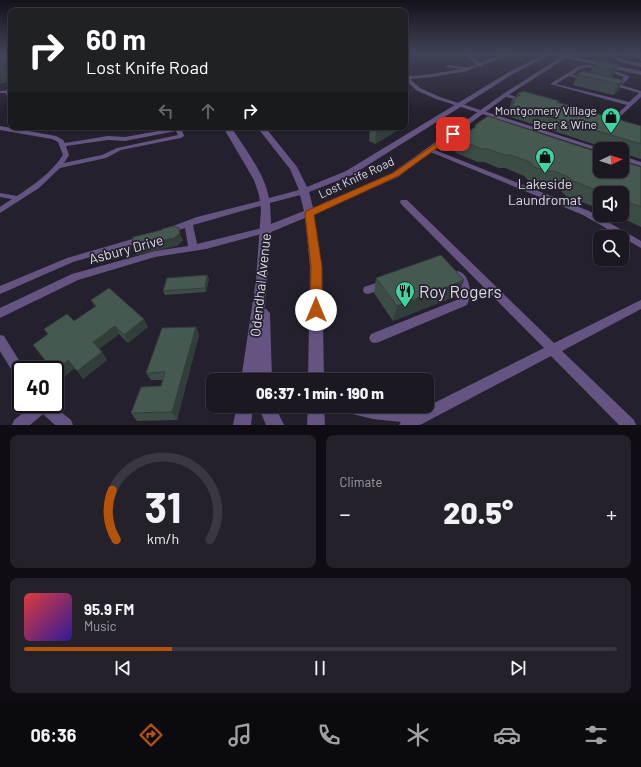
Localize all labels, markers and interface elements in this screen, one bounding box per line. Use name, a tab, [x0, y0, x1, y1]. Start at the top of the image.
text: 60 m	[86, 22, 146, 56]
icon: right	[20, 24, 72, 76]
text: Lost Knife Road	[86, 56, 209, 78]
icon: left	[155, 100, 177, 122]
icon: ahead	[197, 100, 219, 122]
icon: right	[239, 100, 261, 122]
place label: Montgomery Village Beer & Wine	[495, 103, 597, 131]
shop icon: Montgomery Village Beer & Wine	[600, 106, 622, 134]
pin	[436, 117, 470, 151]
icon: arrive	[442, 123, 464, 145]
north arrow	[593, 142, 629, 178]
map controls	[593, 142, 629, 266]
shop icon: Lakeside Laundromat	[534, 146, 556, 174]
street label: Lost Knife Road	[316, 153, 396, 201]
place label: Lakeside Laundromat	[508, 175, 582, 208]
button: sound	[593, 186, 629, 222]
button: search	[593, 230, 629, 266]
street label: Asbury Drive	[87, 231, 165, 267]
street label: Odendhal Avenue	[246, 232, 274, 338]
restaurant icon: Roy Rogers	[394, 280, 416, 308]
place label: Roy Rogers	[419, 281, 502, 301]
position arrow	[295, 289, 337, 331]
speed limit sign: 40	[12, 361, 64, 413]
text: 06:37 · 1 min · 190 m	[256, 384, 384, 402]
text: Climate	[340, 474, 383, 490]
text: 31	[144, 480, 181, 530]
text: 20.5°	[443, 494, 513, 530]
text: −	[340, 500, 351, 526]
text: +	[606, 500, 617, 526]
text: km/h	[147, 529, 179, 546]
text: 95.9 FM	[84, 600, 134, 618]
text: Music	[84, 618, 117, 634]
icon: previous	[112, 657, 134, 679]
icon: pause	[309, 657, 331, 679]
icon: next	[507, 657, 529, 679]
icon: directions	[137, 721, 165, 749]
icon: music	[226, 721, 254, 749]
icon: phone	[315, 721, 343, 749]
icon: climate	[404, 721, 432, 749]
icon: car	[493, 721, 521, 749]
icon: filters	[582, 721, 610, 749]
text: 06:36	[31, 724, 76, 746]

